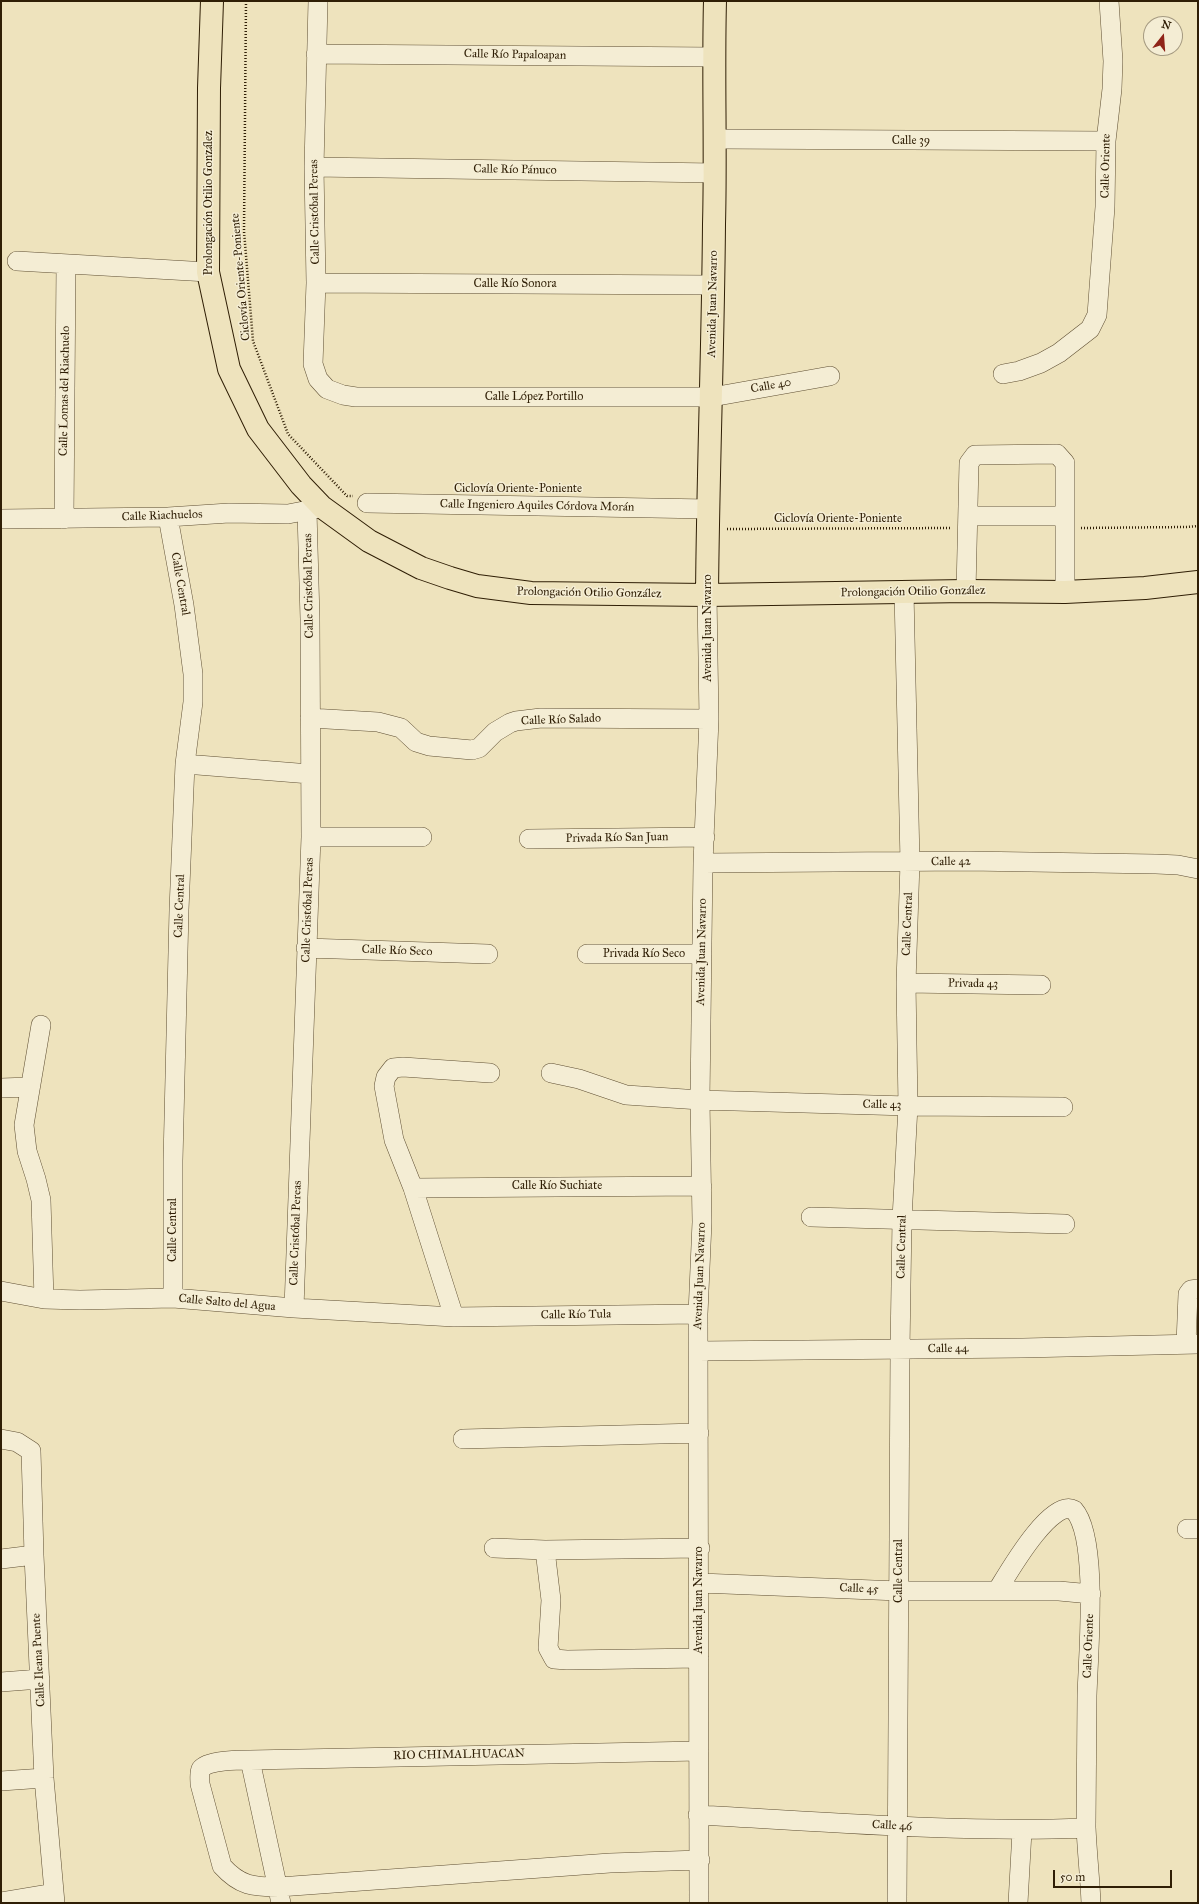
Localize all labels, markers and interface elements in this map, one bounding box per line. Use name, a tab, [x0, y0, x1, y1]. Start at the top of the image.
north arrow	[1143, 16, 1183, 56]
text: N	[1160, 17, 1173, 33]
street label: Calle Río Papaloapan	[464, 47, 566, 63]
street label: Prolongación Otilio González	[202, 130, 216, 276]
street label: Calle Oriente	[1098, 133, 1114, 199]
street label: Calle 39	[892, 134, 930, 148]
street label: Calle Cristóbal Pereas	[307, 159, 323, 265]
street label: Calle Río Pánuco	[473, 162, 557, 178]
street label: Ciclovía Oriente-Poniente	[228, 213, 254, 341]
street label: Avenida Juan Navarro	[705, 250, 721, 358]
street label: Calle Río Sonora	[474, 277, 556, 291]
street label: Calle Lomas del Riachuelo	[57, 326, 73, 456]
street label: Calle 40	[750, 375, 792, 397]
street label: Calle López Portillo	[485, 390, 583, 404]
street label: Ciclovía Oriente-Poniente	[454, 482, 582, 496]
street label: Calle Ingeniero Aquiles Córdova Morán	[440, 497, 634, 515]
street label: Calle Riachuelos	[121, 507, 203, 525]
street label: Ciclovía Oriente-Poniente	[774, 512, 902, 526]
street label: Calle Cristóbal Pereas	[301, 533, 317, 639]
street label: Calle Central	[167, 551, 193, 617]
street label: Avenida Juan Navarro	[701, 574, 715, 682]
street label: Prolongación Otilio González	[840, 584, 986, 600]
street label: Prolongación Otilio González	[516, 585, 662, 601]
street label: Calle Río Salado	[521, 711, 601, 729]
street label: Privada Río San Juan	[565, 830, 669, 846]
street label: Calle 42	[931, 854, 971, 870]
street label: Calle Cristóbal Pereas	[299, 857, 317, 963]
street label: Calle Central	[172, 874, 188, 938]
street label: Calle Central	[900, 892, 916, 956]
street label: Avenida Juan Navarro	[694, 898, 710, 1006]
street label: Calle Río Seco	[361, 943, 433, 959]
street label: Privada Río Seco	[603, 947, 685, 961]
street label: Privada 43	[948, 976, 998, 992]
street label: Calle 43	[862, 1097, 902, 1113]
street label: Calle Río Suchiate	[512, 1179, 602, 1193]
street label: Calle Cristóbal Pereas	[287, 1180, 305, 1286]
street label: Calle Central	[166, 1198, 180, 1262]
street label: Calle Central	[894, 1215, 910, 1279]
street label: Avenida Juan Navarro	[691, 1222, 709, 1330]
street label: Calle Salto del Agua	[178, 1292, 276, 1314]
street label: Calle Río Tula	[541, 1307, 611, 1323]
street label: Calle 44	[928, 1341, 968, 1357]
street label: Calle Central	[892, 1539, 906, 1603]
street label: Avenida Juan Navarro	[692, 1546, 706, 1654]
street label: Calle 45	[839, 1581, 879, 1597]
street label: Calle Ileana Puente	[29, 1613, 49, 1707]
street label: Calle Oriente	[1081, 1613, 1097, 1679]
street label: RIO CHIMALHUACAN	[393, 1747, 525, 1763]
street label: Calle 46	[872, 1818, 912, 1834]
scale bar	[1055, 1862, 1174, 1888]
text: 50 m	[1060, 1870, 1085, 1884]

